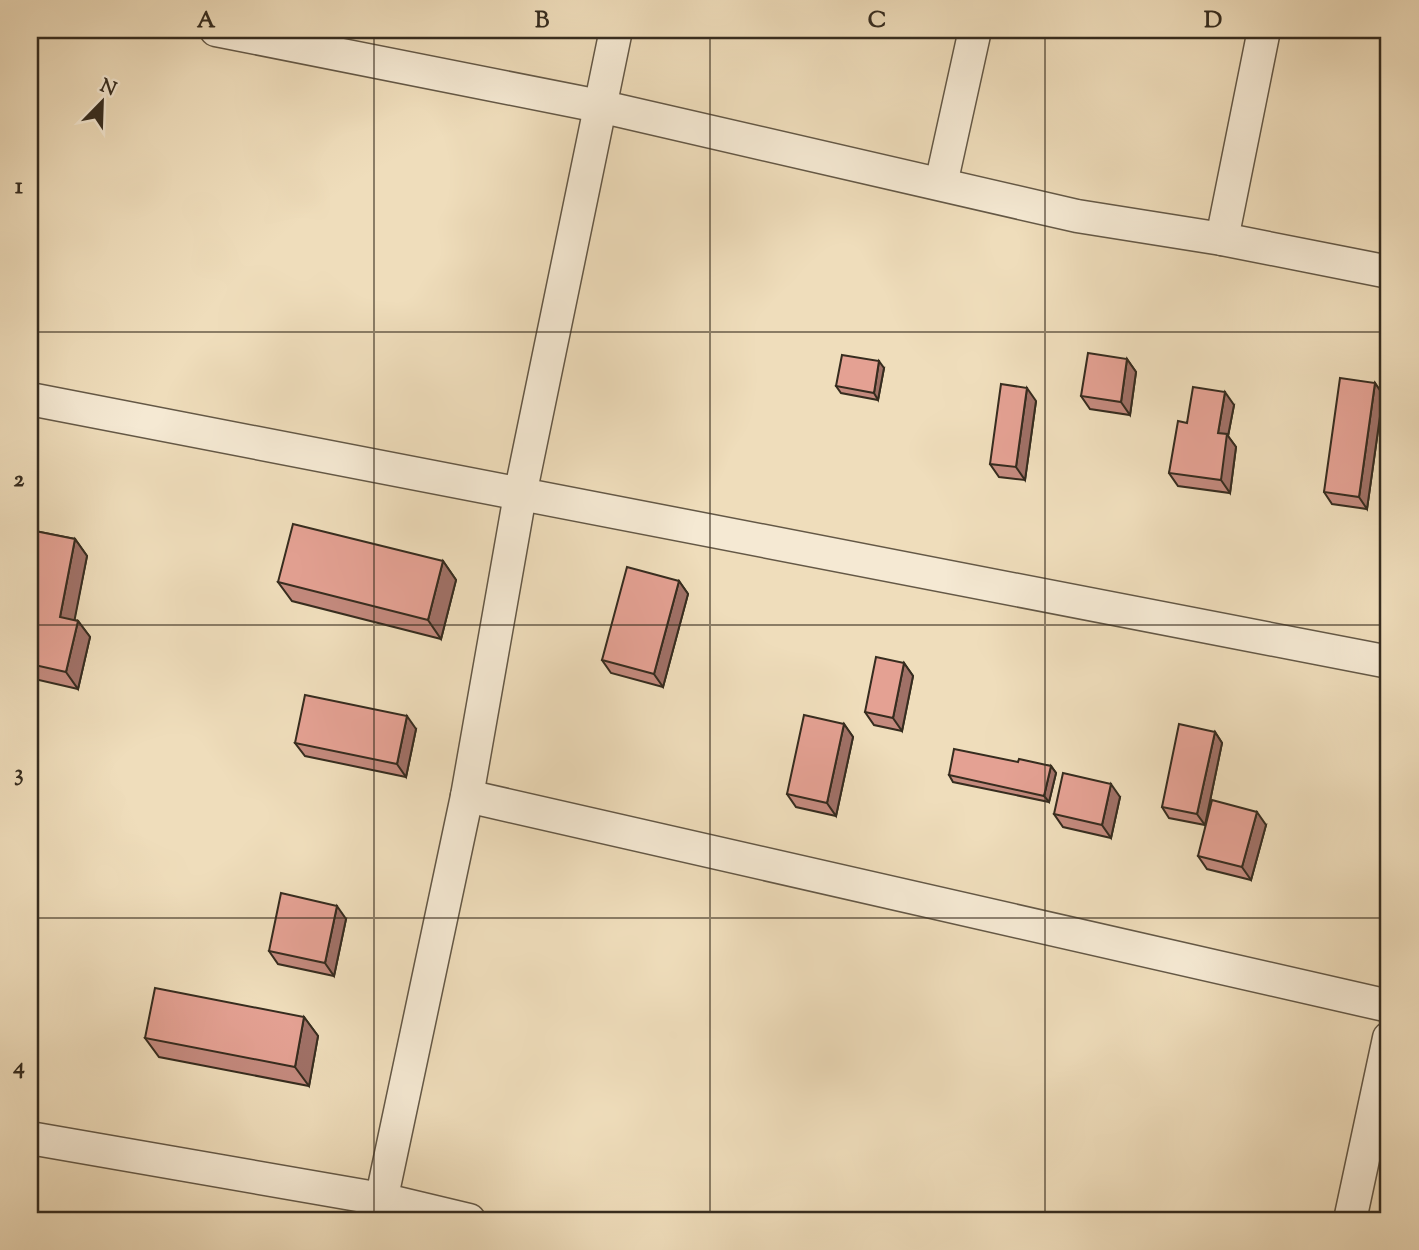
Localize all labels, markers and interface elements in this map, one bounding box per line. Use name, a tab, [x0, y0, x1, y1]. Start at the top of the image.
text: A	[197, 5, 216, 38]
text: B	[535, 5, 550, 38]
text: C	[868, 5, 886, 38]
text: D	[1204, 5, 1222, 38]
north arrow	[66, 66, 136, 136]
text: N	[95, 73, 120, 104]
text: 1	[15, 171, 23, 204]
text: 2	[14, 464, 25, 497]
text: 3	[14, 758, 24, 791]
text: 4	[12, 1051, 25, 1084]

